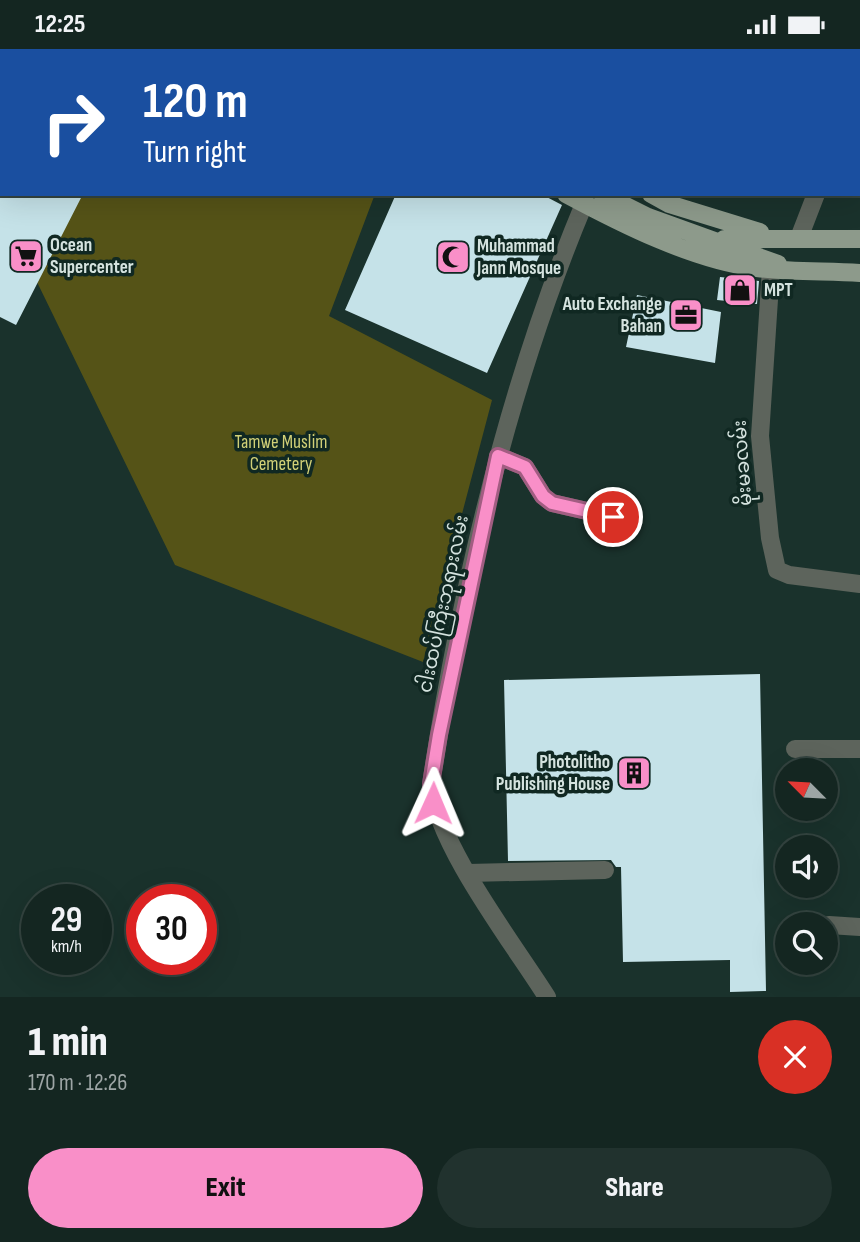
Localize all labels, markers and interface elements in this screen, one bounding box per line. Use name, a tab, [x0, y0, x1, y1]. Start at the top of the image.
text: 12:25	[35, 9, 85, 40]
text: 120 m	[143, 73, 248, 132]
icon: right	[28, 77, 119, 168]
text: Turn right	[143, 133, 247, 172]
place label: Ocean Supercenter	[50, 234, 134, 279]
place label: Muhammad Jann Mosque	[476, 235, 561, 280]
supermarket icon: Ocean Supercenter	[7, 237, 45, 275]
mosque icon: Muhammad Jann Mosque	[434, 238, 472, 276]
shop icon: MPT	[721, 271, 759, 309]
place label: MPT	[764, 279, 793, 302]
place label: Auto Exchange Bahan	[562, 293, 662, 338]
office icon: Auto Exchange Bahan	[667, 296, 705, 334]
street label: မိုးမခလမ်း	[725, 419, 761, 507]
park label: Tamwe Muslim Cemetery	[235, 431, 327, 476]
pin	[583, 487, 643, 547]
icon: arrive	[594, 498, 632, 536]
street label: ငါးထပ်ကြီးဘုရားလမ်း	[410, 512, 478, 696]
place label: Photolitho Publishing House	[496, 751, 610, 796]
building icon: Photolitho Publishing House	[615, 754, 653, 792]
north arrow	[775, 758, 838, 821]
map controls	[775, 758, 838, 975]
position arrow	[396, 766, 470, 840]
button: sound	[775, 835, 838, 898]
speed limit sign: 30	[126, 884, 217, 975]
text: 29	[51, 899, 82, 942]
button: search	[775, 912, 838, 975]
text: km/h	[51, 936, 82, 957]
text: 1 min	[28, 1017, 108, 1068]
button: close	[758, 1020, 832, 1094]
text: 170 m · 12:26	[28, 1069, 127, 1097]
button: Exit	[28, 1148, 423, 1228]
button: Share	[437, 1148, 832, 1228]

